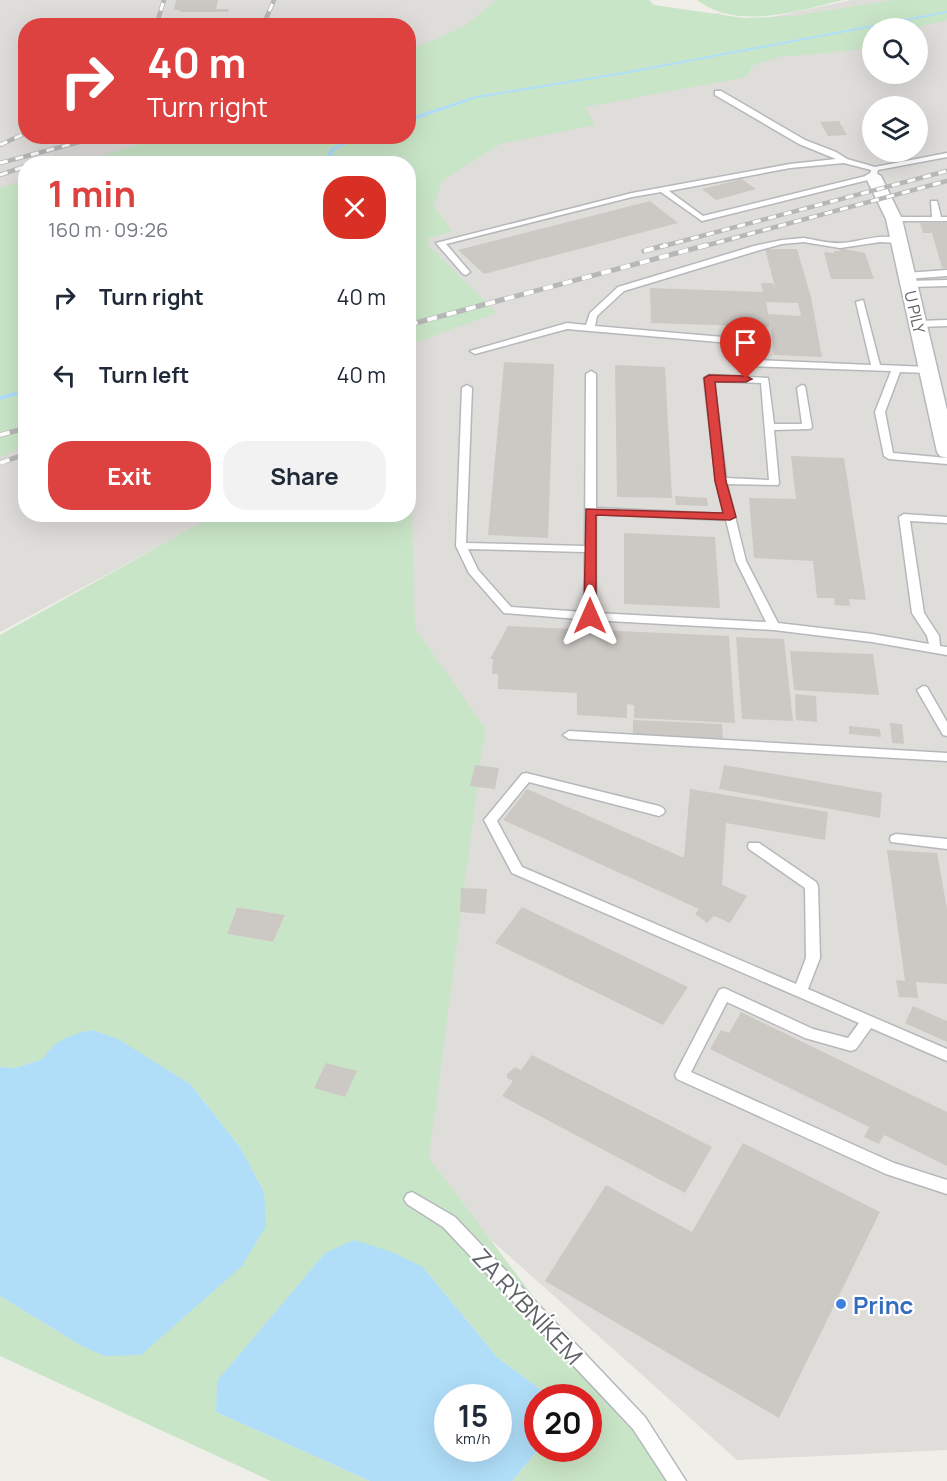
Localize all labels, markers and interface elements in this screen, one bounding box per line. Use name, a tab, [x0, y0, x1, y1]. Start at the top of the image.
map controls	[862, 18, 928, 162]
button: search	[862, 18, 928, 84]
text: 40 m	[147, 33, 246, 91]
icon: right	[48, 42, 126, 120]
text: Turn right	[147, 88, 268, 125]
button: layers	[862, 96, 928, 162]
text: 1 min	[48, 169, 136, 218]
button: close	[323, 176, 386, 239]
text: 160 m · 09:26	[48, 216, 168, 243]
icon: right	[48, 281, 81, 314]
text: Turn right	[99, 282, 204, 312]
text: 40 m	[337, 282, 386, 312]
street label: U PILY	[899, 288, 931, 336]
pin	[720, 317, 771, 379]
icon: arrive	[729, 326, 762, 359]
icon: left	[48, 359, 81, 392]
text: Turn left	[99, 360, 189, 390]
text: 40 m	[337, 360, 386, 390]
button: Exit	[48, 441, 211, 510]
button: Share	[223, 441, 386, 510]
position arrow	[558, 584, 622, 648]
street label: ZA RYBNÍKEM	[466, 1241, 590, 1371]
place label: Princ	[853, 1288, 913, 1321]
marker: Princ	[834, 1297, 848, 1311]
speed limit sign: 20	[524, 1384, 602, 1462]
text: 15	[458, 1395, 488, 1436]
text: km/h	[456, 1428, 490, 1449]

